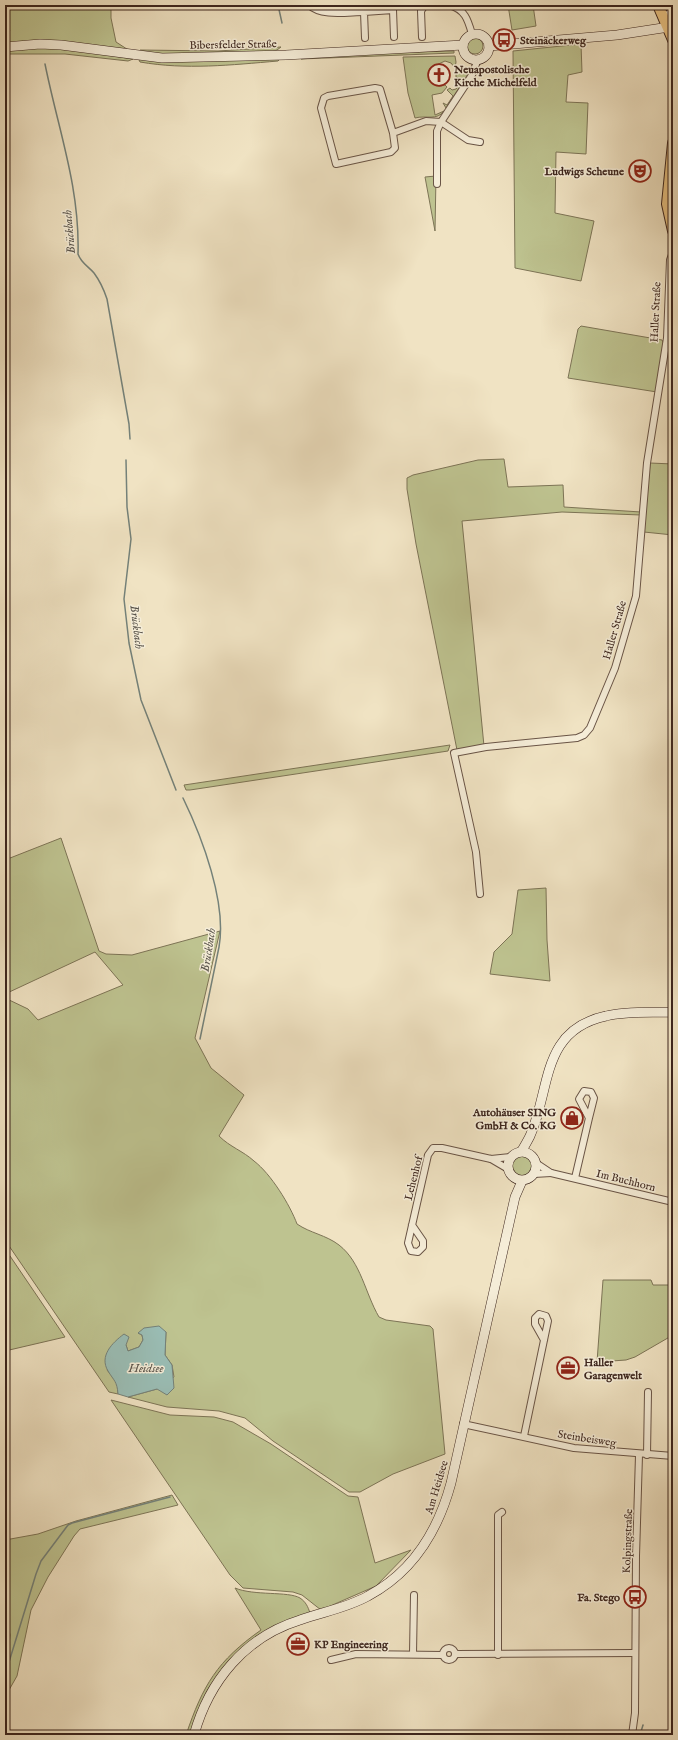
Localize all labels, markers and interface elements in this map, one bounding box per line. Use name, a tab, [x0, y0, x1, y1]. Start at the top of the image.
bus stop icon: Steinäckerweg	[491, 27, 517, 53]
place label: Steinäckerweg	[520, 34, 587, 48]
street label: Bibersfelder Straße	[189, 37, 277, 53]
church icon: Neuapostolische Kirche Michelfeld	[426, 62, 452, 88]
place label: Neuapostolische Kirche Michelfeld	[453, 63, 538, 90]
theatre icon: Ludwigs Scheune	[627, 158, 653, 184]
place label: Ludwigs Scheune	[543, 165, 624, 179]
water label: Brückbach	[60, 209, 79, 255]
street label: Haller Straße	[647, 281, 665, 343]
street label: Haller Straße	[600, 599, 630, 661]
water label: Brückbach	[126, 604, 147, 650]
water label: Brückbach	[198, 927, 219, 973]
shop icon: Autohäuser SING GmbH & Co. KG	[559, 1105, 585, 1131]
place label: Autohäuser SING GmbH & Co. KG	[472, 1106, 556, 1133]
street label: Lehenhof	[402, 1153, 427, 1202]
street label: Im Buchhorn	[595, 1167, 657, 1195]
office icon: Haller Garagenwelt	[555, 1355, 581, 1381]
place label: Haller Garagenwelt	[584, 1356, 642, 1383]
water label: Heidsee	[128, 1361, 163, 1376]
street label: Steinbeisweg	[557, 1427, 618, 1451]
street label: Am Heidsee	[422, 1459, 452, 1517]
street label: Kolpingstraße	[620, 1508, 636, 1574]
bus stop icon: Fa. Stego	[622, 1584, 648, 1610]
place label: Fa. Stego	[577, 1591, 620, 1605]
office icon: KP Engineering	[285, 1631, 311, 1657]
place label: KP Engineering	[314, 1638, 389, 1652]

